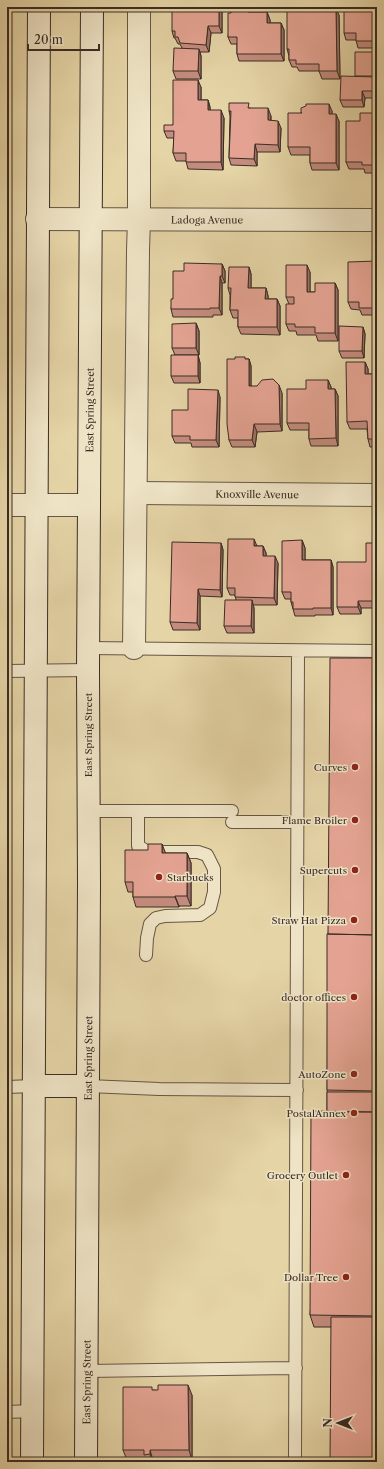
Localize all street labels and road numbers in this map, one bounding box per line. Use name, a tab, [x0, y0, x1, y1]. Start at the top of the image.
street label: Ladoga Avenue	[171, 213, 244, 227]
street label: East Spring Street	[83, 367, 97, 452]
street label: Knoxville Avenue	[215, 488, 299, 501]
street label: East Spring Street	[82, 692, 95, 777]
street label: East Spring Street	[82, 1015, 95, 1100]
street label: East Spring Street	[80, 1339, 94, 1424]

